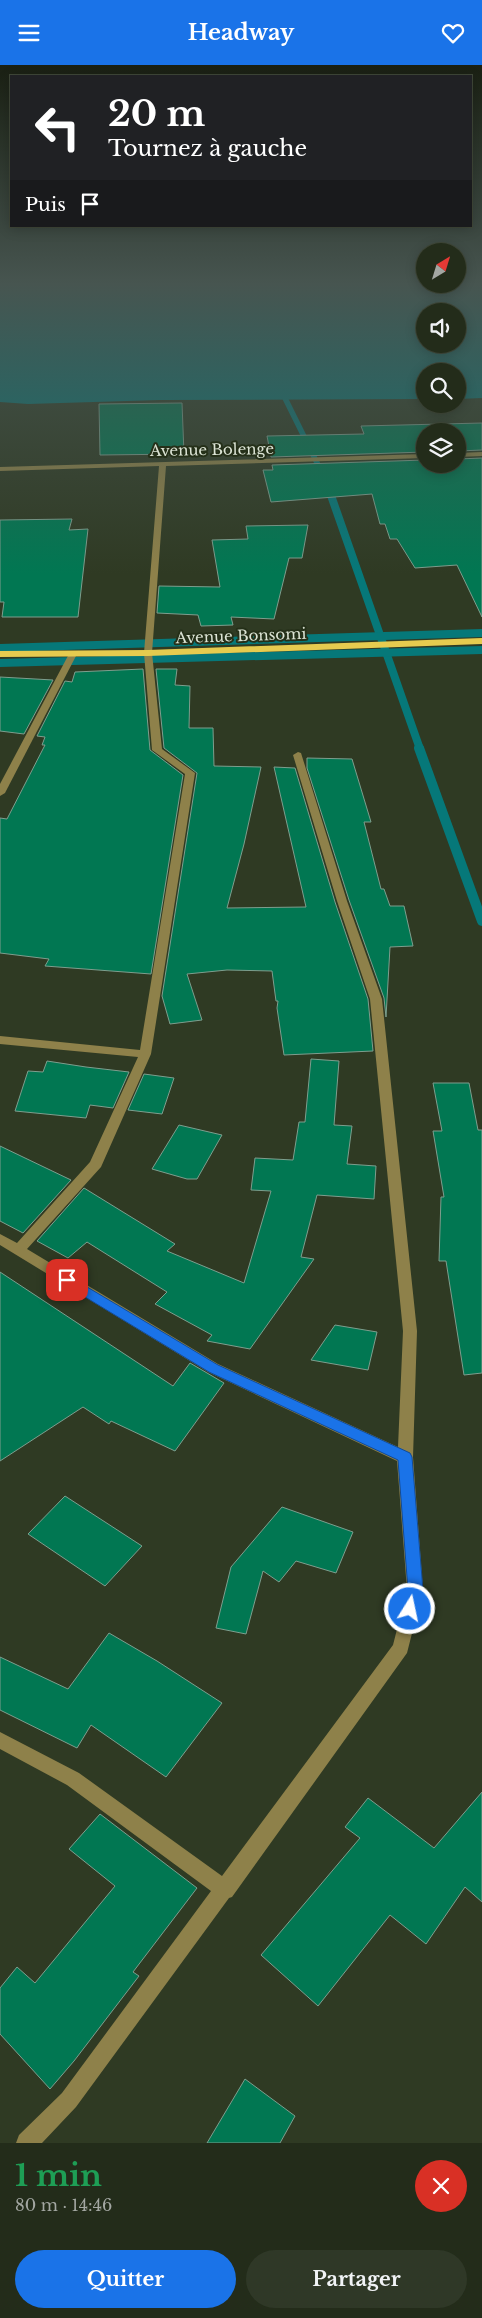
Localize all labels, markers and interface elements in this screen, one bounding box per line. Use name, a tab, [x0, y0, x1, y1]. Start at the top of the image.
icon: menu	[15, 19, 43, 47]
text: Headway	[188, 19, 294, 46]
icon: heart	[439, 19, 467, 47]
text: 20 m	[108, 92, 205, 135]
icon: left	[25, 95, 90, 160]
text: Tournez à gauche	[108, 135, 307, 162]
icon: arrive	[76, 190, 104, 218]
text: Puis	[25, 193, 66, 216]
north arrow	[416, 243, 466, 293]
map controls	[416, 243, 466, 473]
button: sound	[416, 303, 466, 353]
button: search	[416, 363, 466, 413]
button: layers	[416, 423, 466, 473]
street label: Avenue Bolenge	[149, 439, 274, 460]
street label: Avenue Bonsomi	[174, 624, 307, 647]
pin	[46, 1259, 88, 1301]
icon: arrive	[53, 1266, 81, 1294]
position arrow	[383, 1582, 435, 1634]
text: 1 min	[15, 2157, 102, 2194]
button: close	[415, 2160, 467, 2212]
text: 80 m · 14:46	[15, 2195, 112, 2215]
button: Quitter	[15, 2250, 236, 2308]
button: Partager	[246, 2250, 467, 2308]

